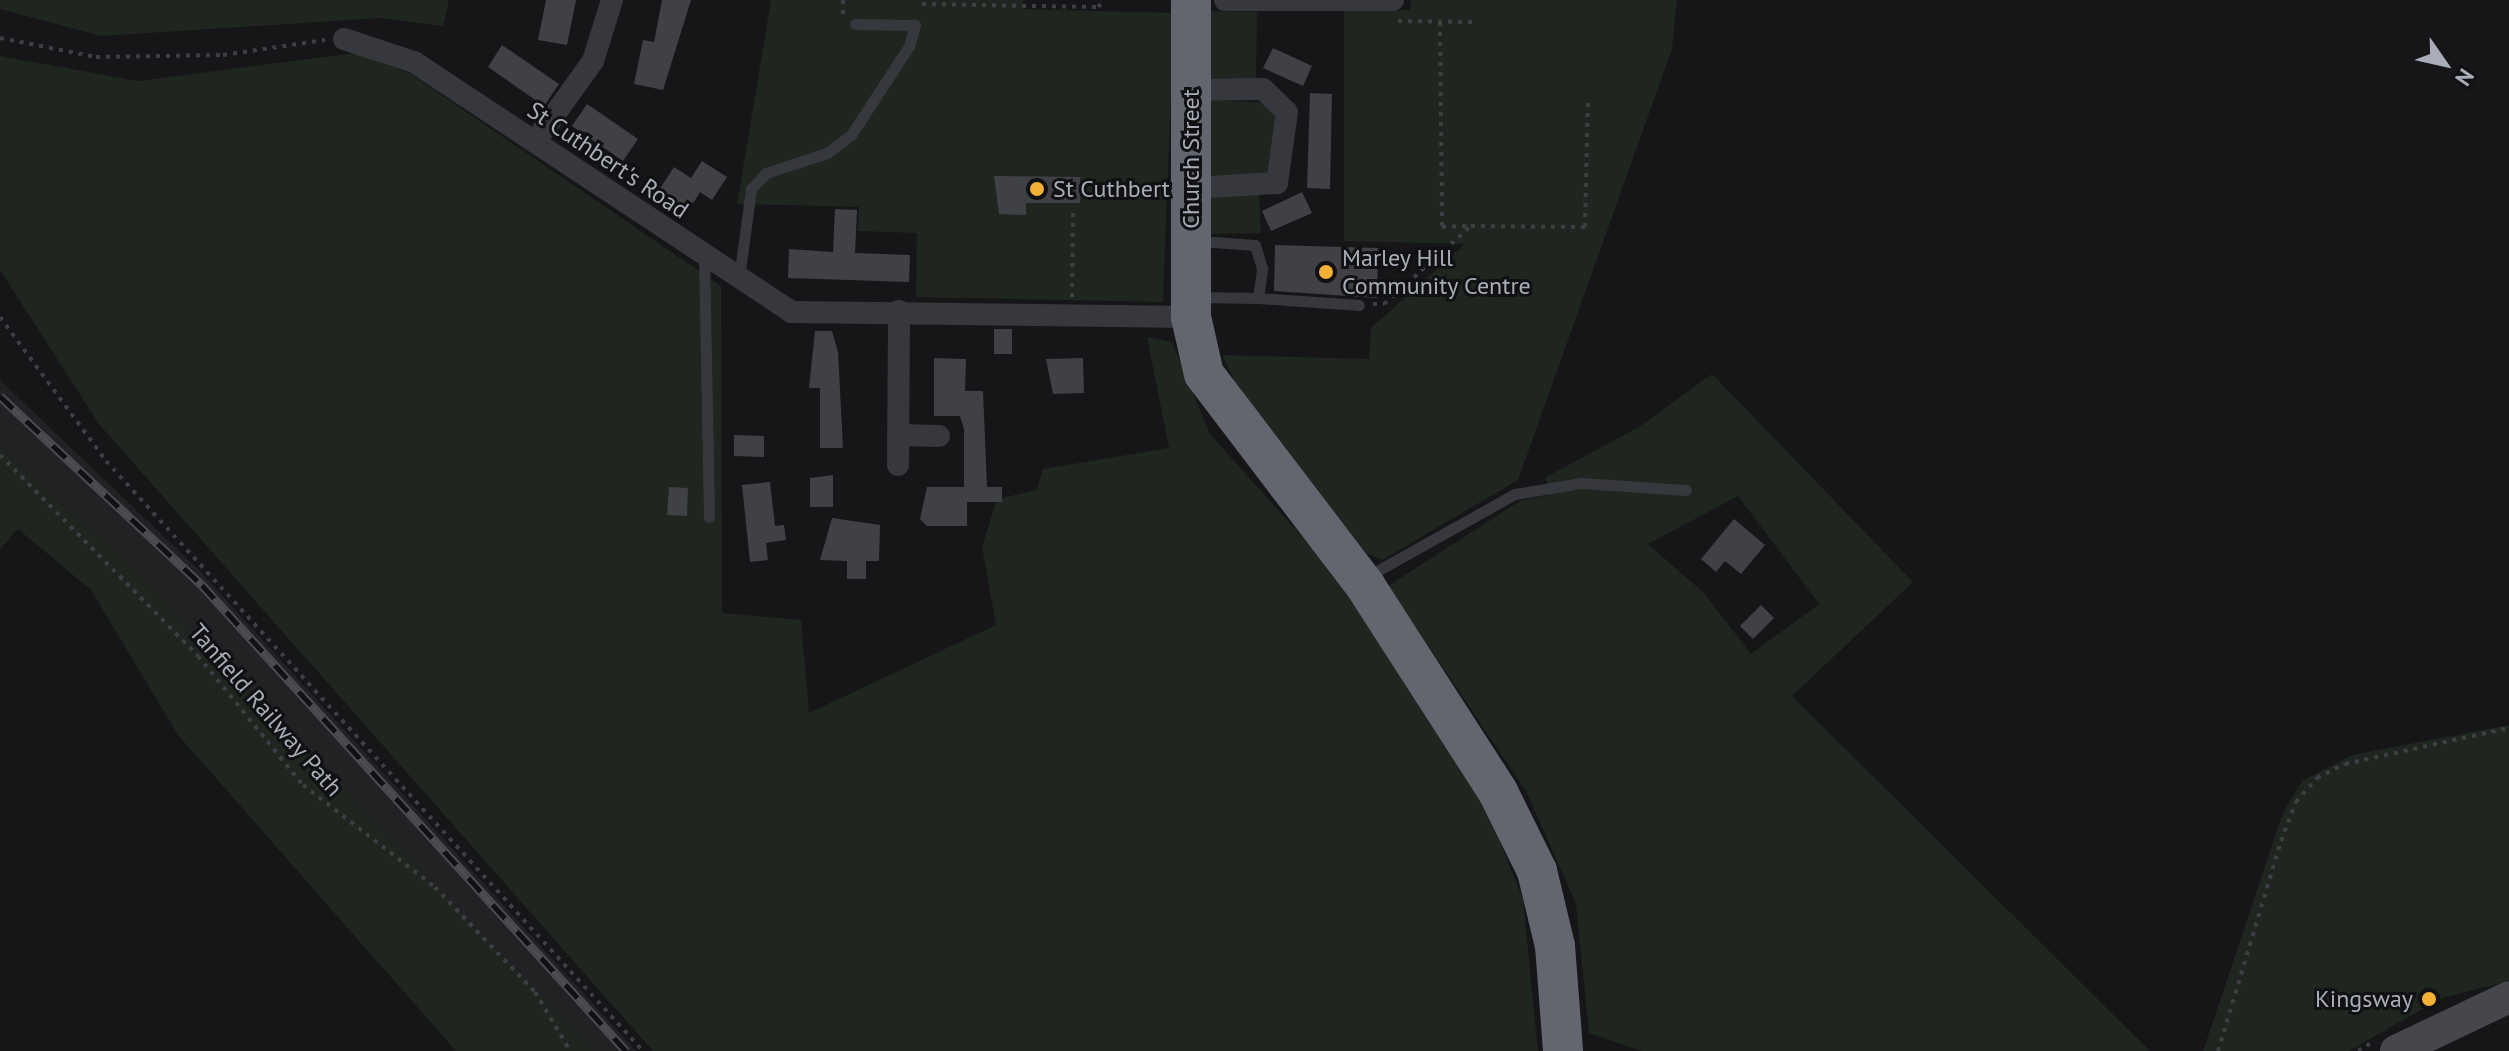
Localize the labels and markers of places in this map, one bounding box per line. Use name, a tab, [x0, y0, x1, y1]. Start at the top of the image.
place label: St Cuthbert	[1053, 175, 1170, 203]
marker: St Cuthbert	[1028, 180, 1046, 198]
place label: Marley Hill Community Centre	[1342, 244, 1532, 300]
marker: Marley Hill Community Centre	[1317, 263, 1335, 281]
place label: Kingsway	[2315, 985, 2413, 1013]
marker: Kingsway	[2420, 990, 2438, 1008]

